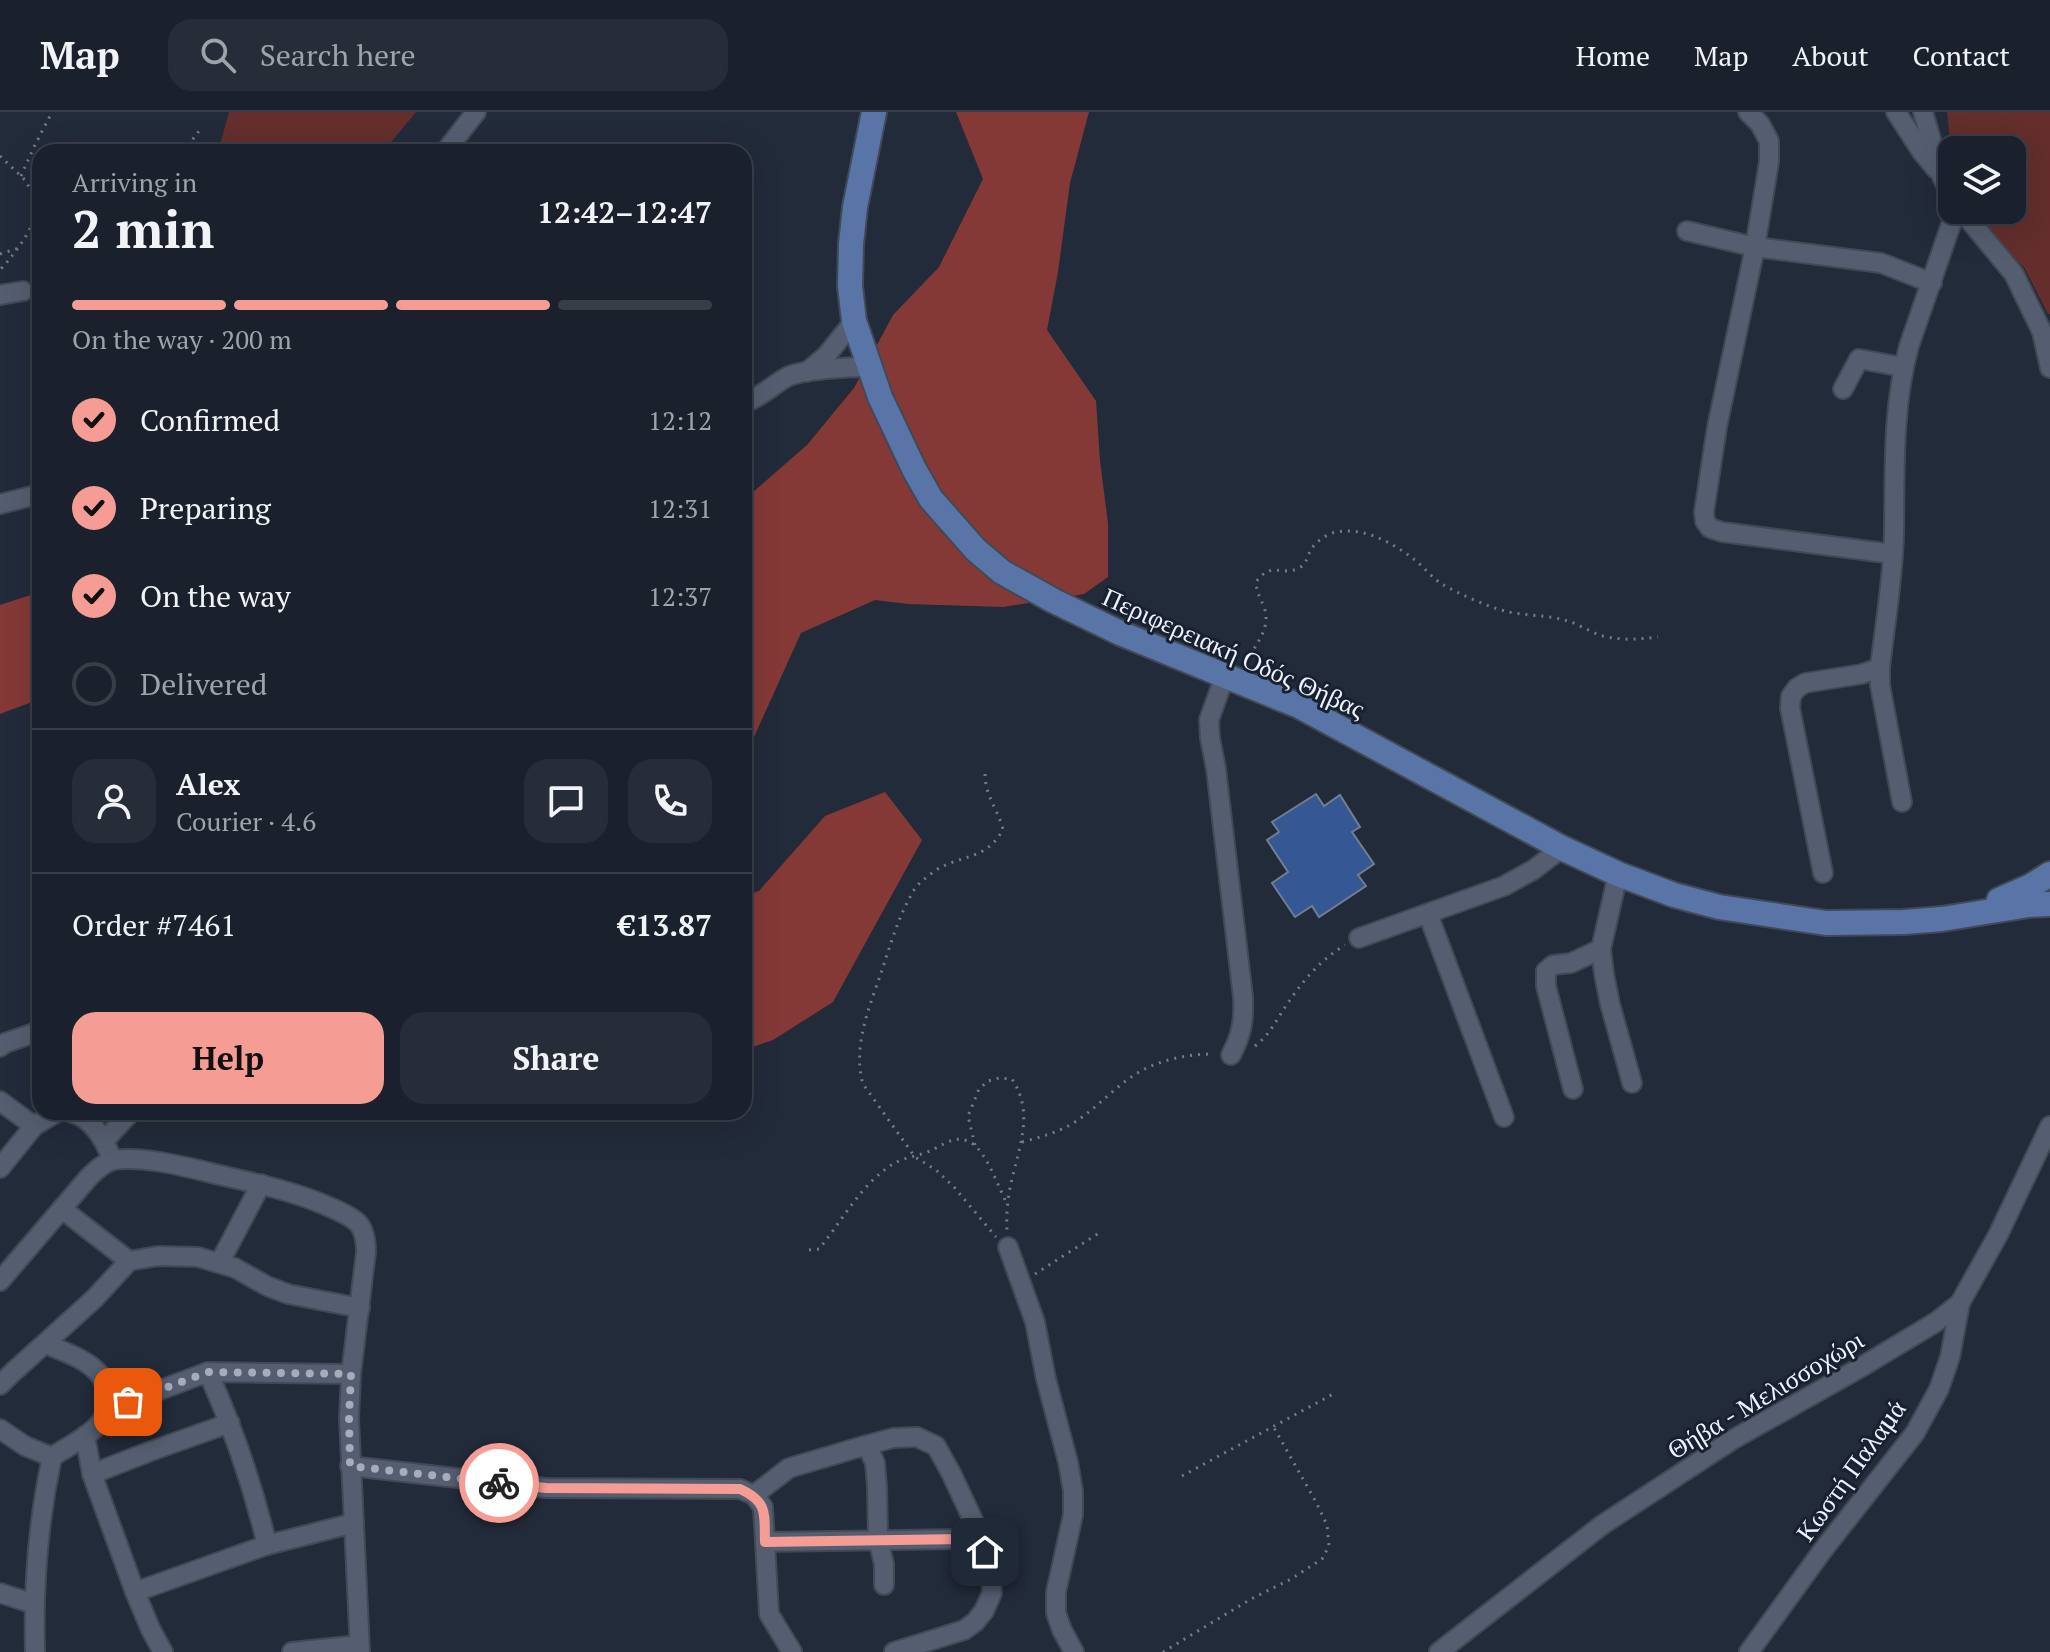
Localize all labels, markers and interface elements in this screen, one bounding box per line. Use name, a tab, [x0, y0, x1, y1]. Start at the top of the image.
search box	[168, 19, 728, 91]
text: Map	[40, 30, 120, 80]
icon: search	[196, 33, 240, 77]
text: Search here	[260, 35, 416, 75]
text: Home	[1576, 37, 1650, 74]
text: Map	[1694, 37, 1748, 74]
text: About	[1792, 37, 1869, 74]
text: Contact	[1913, 37, 2010, 74]
map controls	[1938, 136, 2026, 224]
button: layers	[1938, 136, 2026, 224]
text: Arriving in	[72, 165, 197, 199]
text: 12:42–12:47	[537, 192, 712, 232]
text: 2 min	[72, 194, 214, 263]
text: On the way · 200 m	[72, 322, 292, 356]
icon: check	[72, 398, 116, 442]
text: Confirmed	[140, 400, 280, 440]
text: 12:12	[648, 403, 712, 437]
icon: check	[72, 486, 116, 530]
text: Preparing	[140, 488, 271, 528]
text: 12:31	[648, 491, 712, 525]
icon: check	[72, 574, 116, 618]
text: On the way	[140, 576, 291, 616]
text: 12:37	[648, 579, 712, 613]
street label: Περιφερειακή Οδός Θήβας	[1098, 579, 1371, 725]
text: Delivered	[140, 664, 267, 704]
button: person	[72, 759, 156, 843]
button: chat	[524, 759, 608, 843]
button: phone	[628, 759, 712, 843]
text: Alex	[176, 764, 240, 804]
text: Courier · 4.6	[176, 804, 316, 838]
text: Order #7461	[72, 905, 236, 945]
text: €13.87	[618, 905, 712, 945]
button: Help	[72, 1012, 384, 1104]
button: Share	[400, 1012, 712, 1104]
street label: Θήβα - Μελισσοχώρι	[1661, 1322, 1869, 1466]
pin	[94, 1368, 162, 1436]
icon: bag	[106, 1380, 150, 1424]
street label: Κωστή Παλαμά	[1787, 1392, 1913, 1547]
courier	[459, 1443, 539, 1523]
icon: bike	[477, 1461, 521, 1505]
pin	[951, 1518, 1019, 1586]
icon: home	[963, 1530, 1007, 1574]

